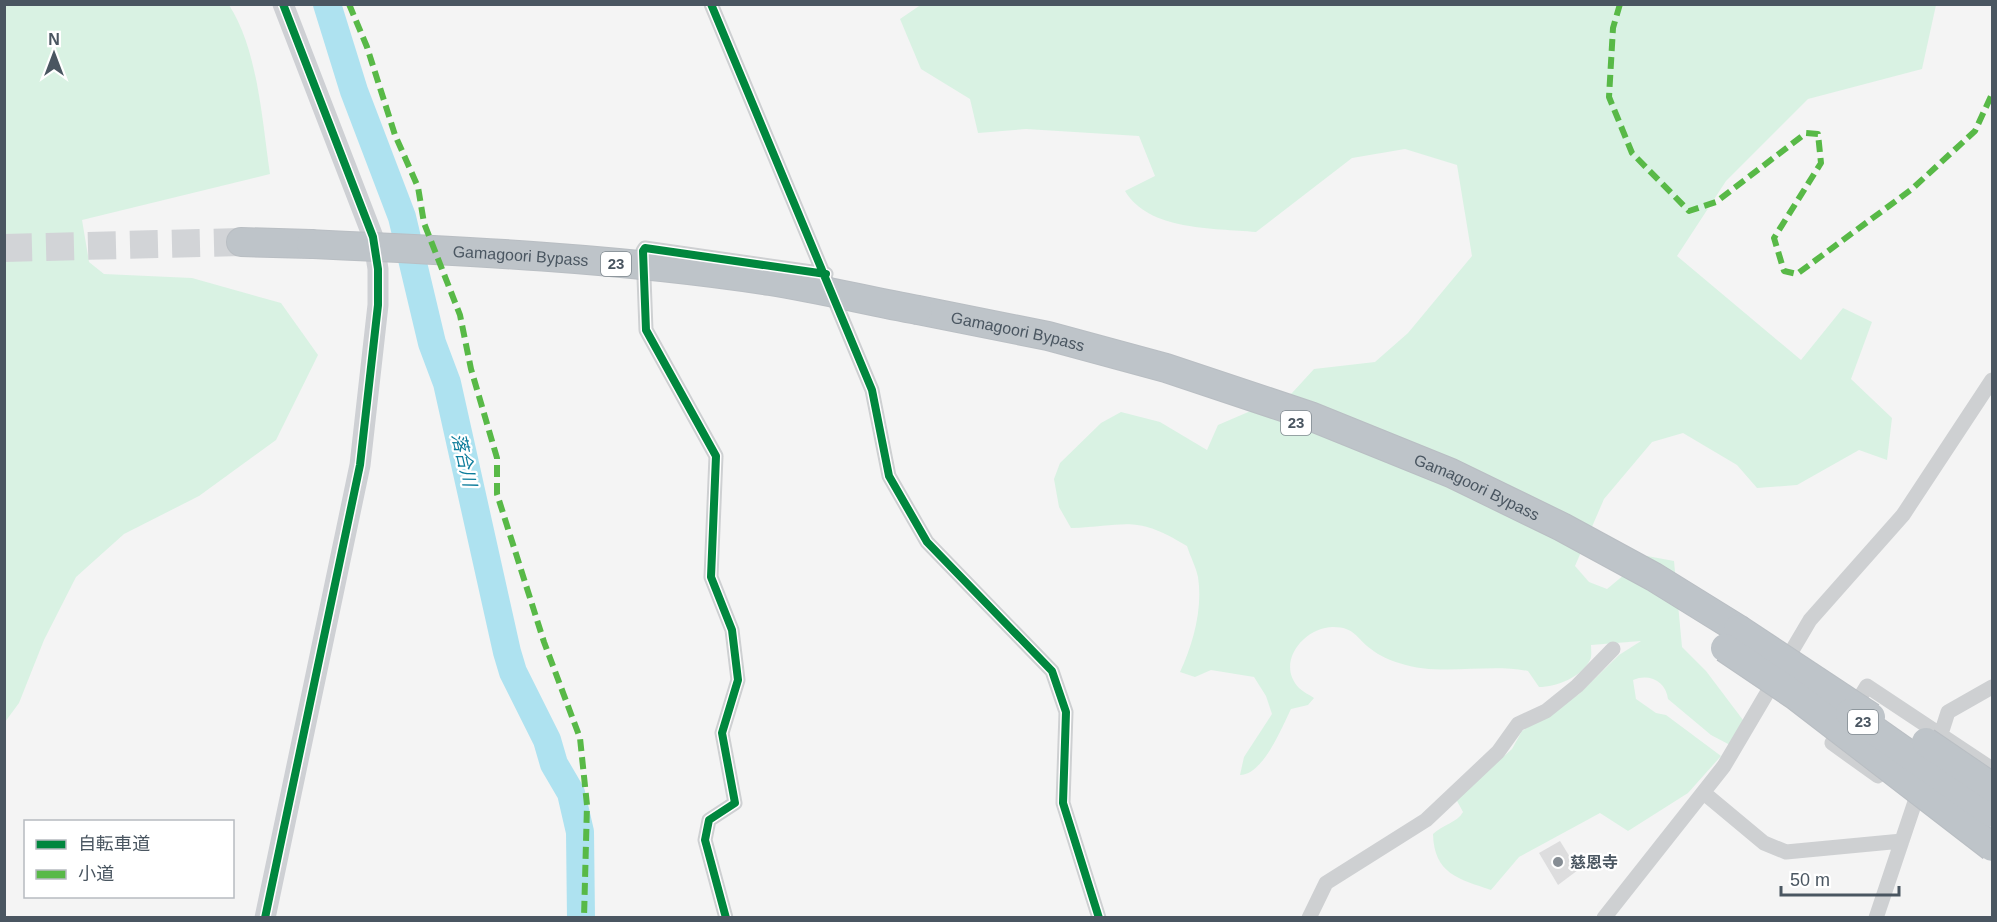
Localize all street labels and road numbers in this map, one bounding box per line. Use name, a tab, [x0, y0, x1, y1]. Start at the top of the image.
street label: Gamagoori Bypass	[452, 243, 589, 269]
road number: 23	[601, 252, 631, 276]
street label: Gamagoori Bypass	[950, 309, 1086, 355]
road number: 23	[1281, 411, 1311, 435]
street label: Gamagoori Bypass	[1412, 451, 1542, 524]
road number: 23	[1848, 710, 1878, 734]

